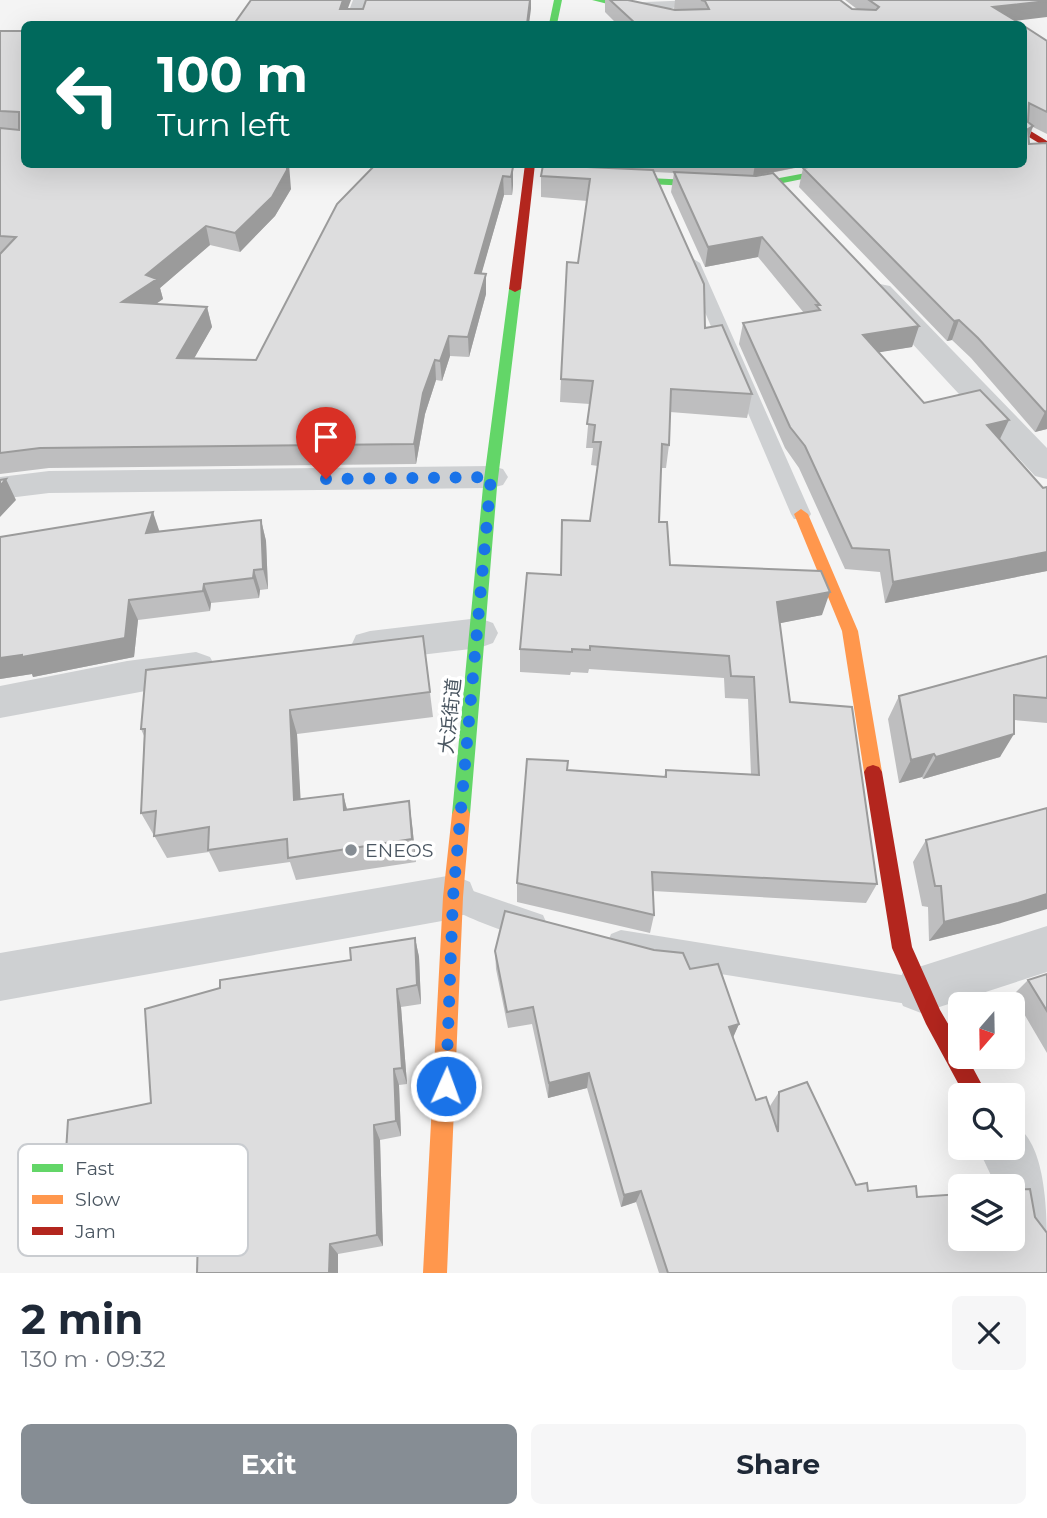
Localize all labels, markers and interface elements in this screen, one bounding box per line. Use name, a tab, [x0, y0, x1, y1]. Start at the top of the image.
text: 100 m	[157, 45, 308, 104]
icon: left	[42, 49, 133, 140]
text: Turn left	[157, 105, 291, 144]
pin	[296, 407, 356, 479]
icon: arrive	[307, 418, 345, 456]
street label: 大浜街道	[435, 677, 465, 755]
place label: ENEOS	[365, 839, 433, 862]
marker: ENEOS	[343, 842, 359, 858]
north arrow	[948, 992, 1026, 1069]
map controls	[948, 992, 1025, 1251]
position arrow	[409, 1049, 483, 1123]
button: search	[948, 1083, 1025, 1160]
legend	[18, 1144, 248, 1256]
text: Fast	[75, 1157, 115, 1180]
button: layers	[948, 1174, 1025, 1251]
text: Slow	[75, 1188, 120, 1211]
text: Jam	[74, 1220, 116, 1243]
text: 2 min	[21, 1293, 143, 1345]
button: close	[952, 1296, 1026, 1370]
text: 130 m · 09:32	[21, 1345, 166, 1373]
button: Exit	[21, 1424, 517, 1504]
button: Share	[531, 1424, 1026, 1504]

